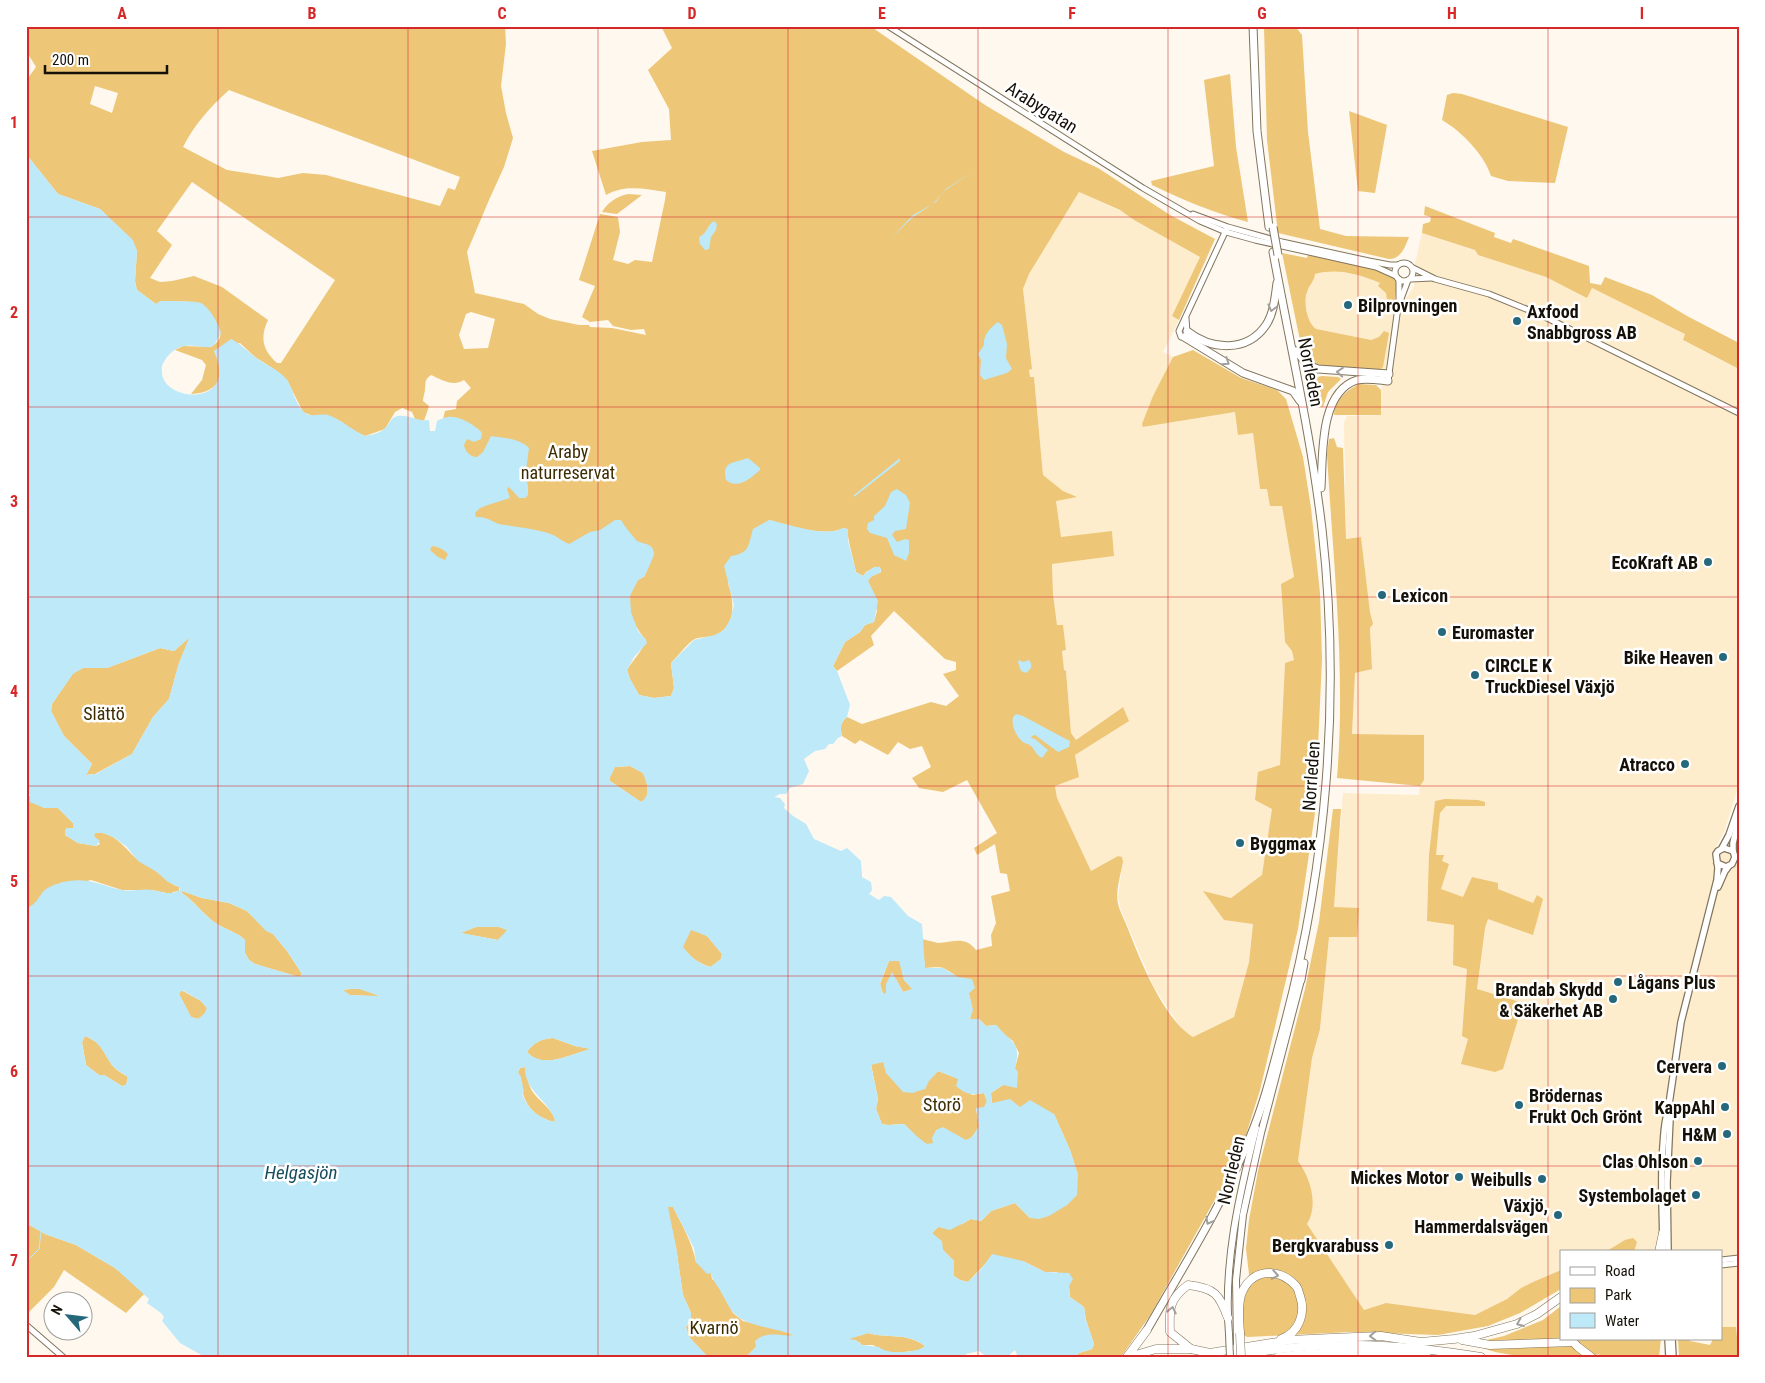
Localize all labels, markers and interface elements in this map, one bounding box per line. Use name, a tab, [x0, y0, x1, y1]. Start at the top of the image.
text: A	[117, 4, 127, 23]
text: B	[308, 4, 317, 23]
text: C	[497, 4, 507, 23]
text: D	[687, 4, 697, 23]
text: E	[878, 4, 886, 23]
text: F	[1068, 4, 1076, 23]
text: G	[1257, 4, 1267, 23]
text: H	[1447, 4, 1457, 23]
text: I	[1640, 4, 1644, 23]
scale bar	[45, 42, 168, 74]
text: 200 m	[52, 51, 89, 69]
street label: Arabygatan	[1002, 77, 1082, 137]
text: 1	[10, 113, 18, 132]
place label: Bilprovningen	[1358, 295, 1457, 316]
marker: Bilprovningen	[1342, 299, 1354, 311]
place label: Axfood Snabbgross AB	[1527, 301, 1637, 343]
text: 2	[10, 303, 18, 322]
one-way arrow	[1268, 304, 1278, 312]
marker: Axfood Snabbgross AB	[1511, 315, 1523, 327]
street label: Norrleden	[1294, 336, 1328, 408]
one-way arrow	[1220, 356, 1229, 365]
one-way arrow	[1336, 366, 1344, 377]
park label: Araby naturreservat	[521, 441, 615, 483]
text: 3	[10, 492, 18, 511]
place label: EcoKraft AB	[1612, 552, 1698, 573]
marker: EcoKraft AB	[1702, 556, 1714, 568]
place label: Lexicon	[1392, 585, 1448, 606]
marker: Lexicon	[1376, 589, 1388, 601]
place label: Euromaster	[1452, 622, 1534, 643]
marker: Euromaster	[1436, 626, 1448, 638]
place label: Bike Heaven	[1624, 647, 1713, 668]
marker: Bike Heaven	[1717, 651, 1729, 663]
place label: CIRCLE K TruckDiesel Växjö	[1485, 655, 1615, 697]
marker: CIRCLE K TruckDiesel Växjö	[1469, 669, 1481, 681]
text: 4	[10, 682, 18, 701]
park label: Slättö	[83, 703, 125, 724]
street label: Norrleden	[1298, 740, 1324, 812]
place label: Atracco	[1619, 754, 1675, 775]
marker: Atracco	[1679, 758, 1691, 770]
place label: Byggmax	[1250, 833, 1316, 854]
marker: Byggmax	[1234, 837, 1246, 849]
text: 5	[10, 872, 18, 891]
place label: Lågans Plus	[1628, 972, 1716, 993]
marker: Lågans Plus	[1612, 976, 1624, 988]
place label: Brandab Skydd & Säkerhet AB	[1495, 979, 1603, 1021]
marker: Brandab Skydd & Säkerhet AB	[1607, 993, 1619, 1005]
place label: Cervera	[1656, 1056, 1712, 1077]
marker: Cervera	[1716, 1060, 1728, 1072]
text: 6	[10, 1062, 18, 1081]
place label: Brödernas Frukt Och Grönt	[1529, 1085, 1643, 1127]
park label: Storö	[923, 1094, 961, 1115]
place label: KappAhl	[1655, 1097, 1715, 1118]
marker: Brödernas Frukt Och Grönt	[1513, 1099, 1525, 1111]
marker: KappAhl	[1719, 1101, 1731, 1113]
place label: H&M	[1682, 1124, 1717, 1145]
marker: H&M	[1721, 1128, 1733, 1140]
street label: Norrleden	[1213, 1134, 1249, 1206]
place label: Clas Ohlson	[1602, 1151, 1688, 1172]
marker: Clas Ohlson	[1692, 1155, 1704, 1167]
water label: Helgasjön	[265, 1161, 337, 1184]
place label: Mickes Motor	[1350, 1167, 1449, 1188]
place label: Weibulls	[1471, 1169, 1532, 1190]
marker: Mickes Motor	[1453, 1171, 1465, 1183]
marker: Weibulls	[1536, 1173, 1548, 1185]
place label: Systembolaget	[1579, 1185, 1686, 1206]
marker: Systembolaget	[1690, 1189, 1702, 1201]
place label: Växjö, Hammerdalsvägen	[1414, 1195, 1548, 1237]
marker: Växjö, Hammerdalsvägen	[1552, 1209, 1564, 1221]
one-way arrow	[1205, 1215, 1215, 1224]
place label: Bergkvarabuss	[1272, 1235, 1379, 1256]
marker: Bergkvarabuss	[1383, 1239, 1395, 1251]
legend	[1560, 1250, 1722, 1340]
text: 7	[10, 1251, 18, 1270]
text: Road	[1605, 1262, 1635, 1280]
one-way arrow	[1271, 1269, 1280, 1279]
text: Park	[1605, 1286, 1632, 1304]
north arrow	[42, 1290, 92, 1340]
text: N	[47, 1302, 66, 1317]
one-way arrow	[1166, 1305, 1176, 1314]
text: Water	[1605, 1312, 1640, 1330]
one-way arrow	[1516, 1316, 1525, 1327]
park label: Kvarnö	[690, 1317, 738, 1338]
one-way arrow	[1368, 1331, 1376, 1342]

